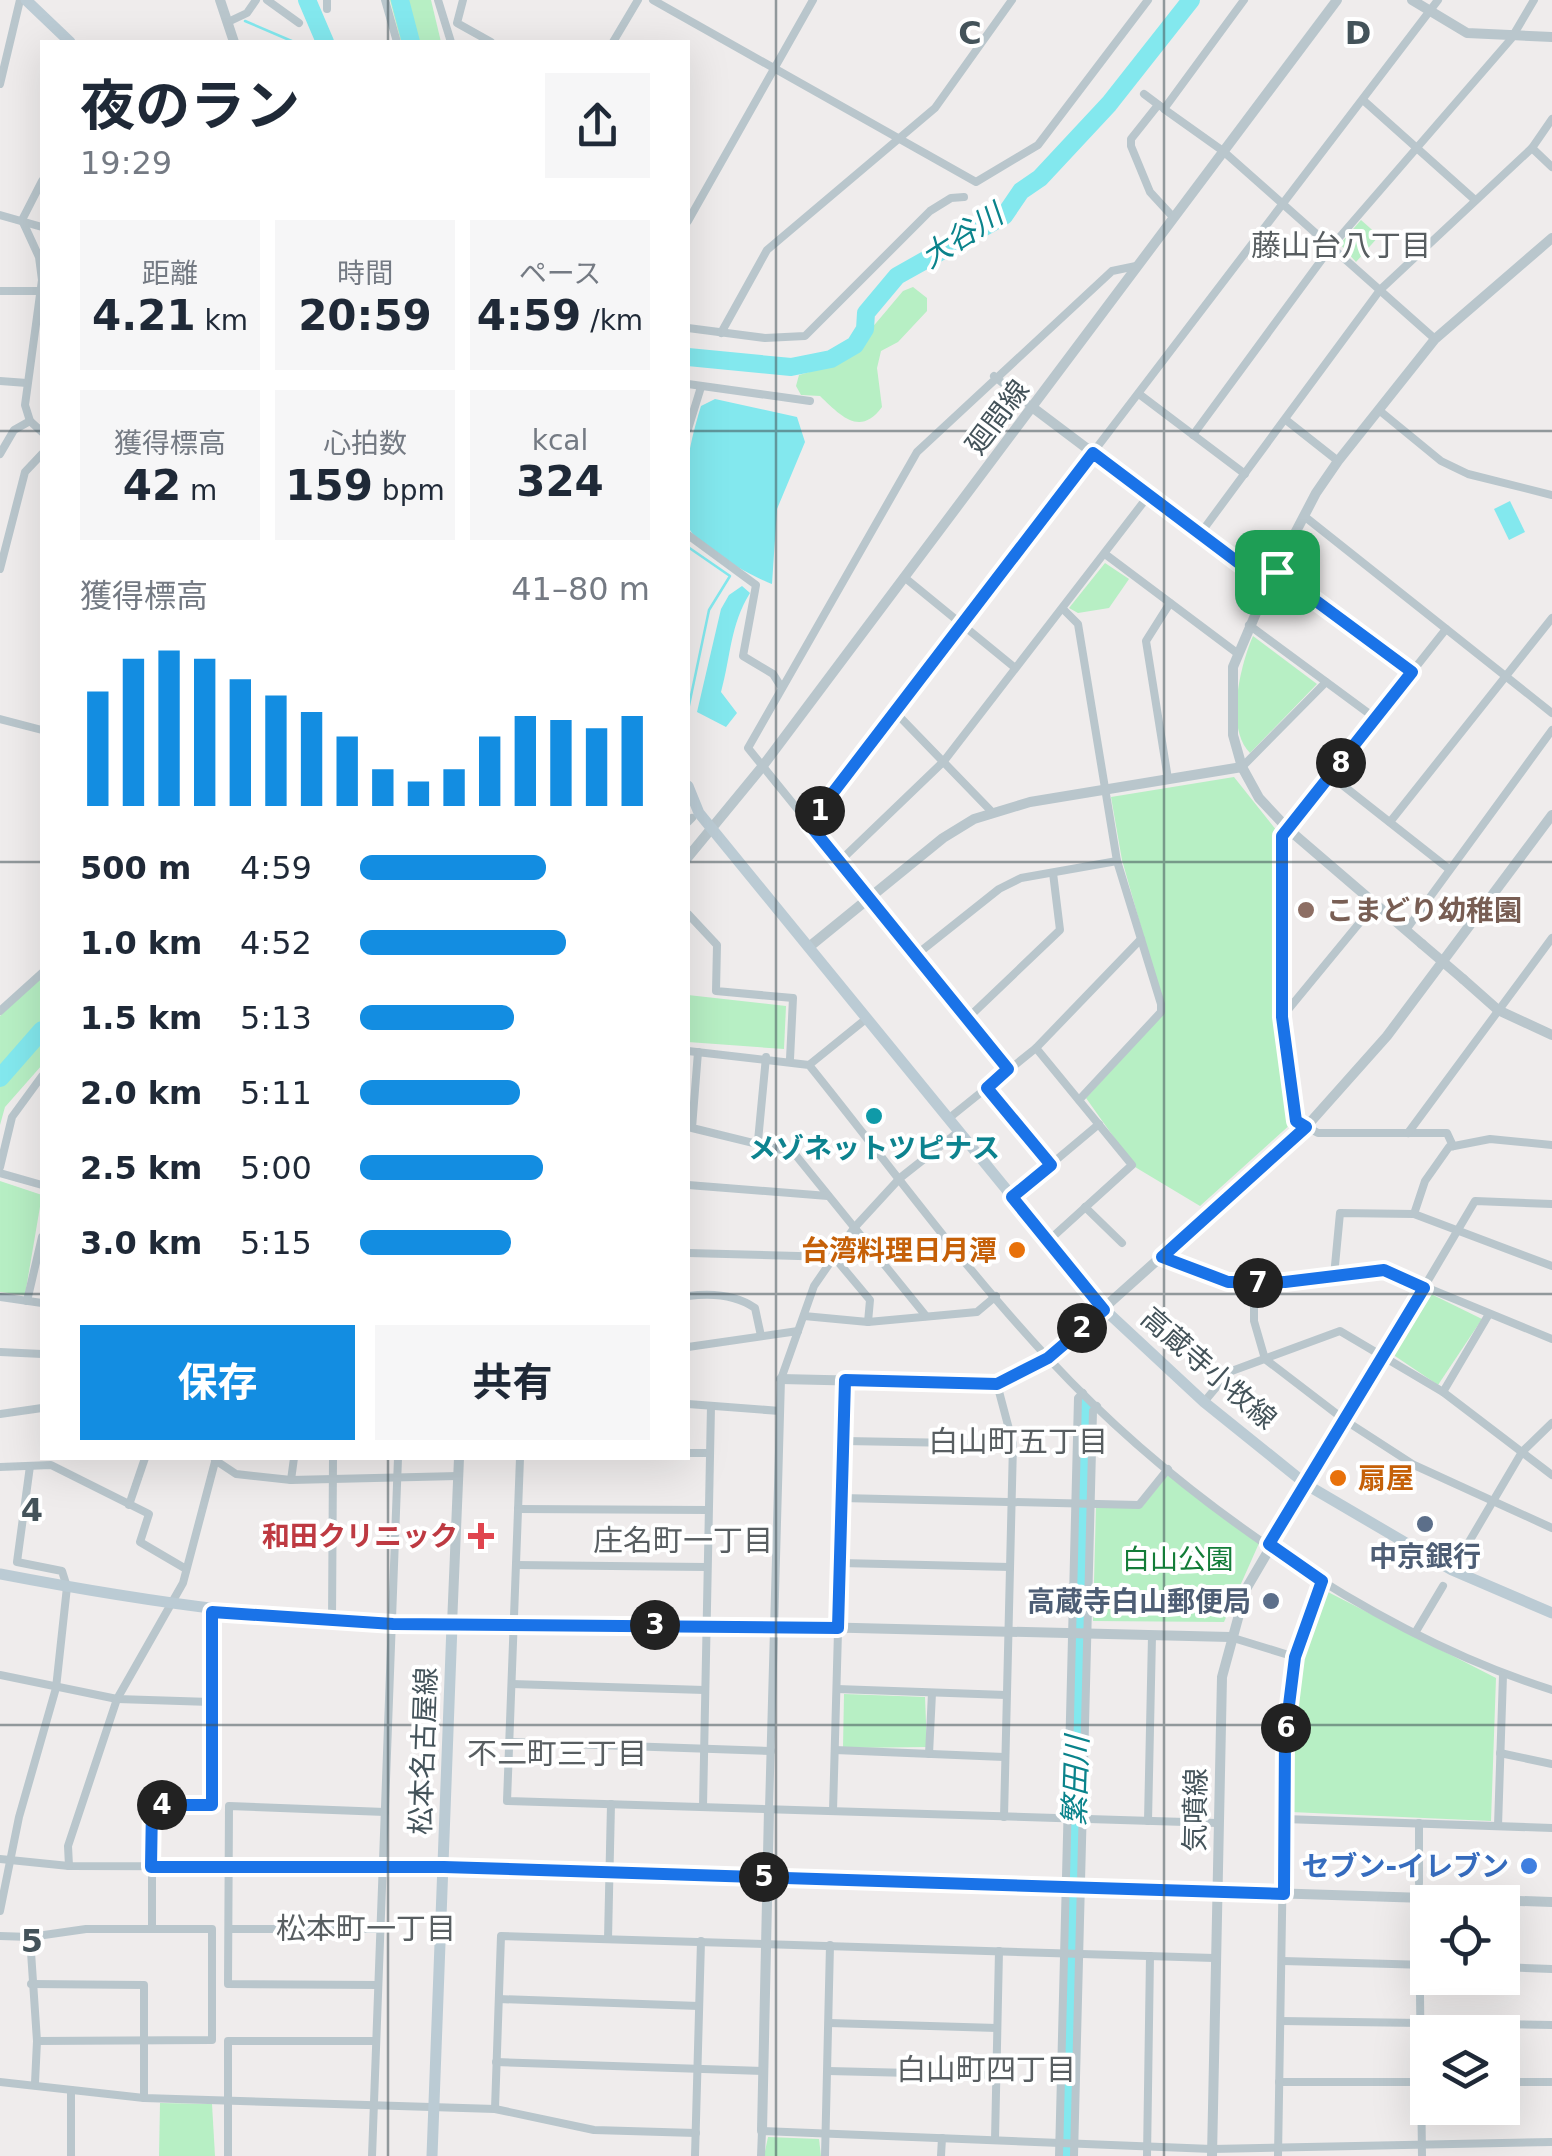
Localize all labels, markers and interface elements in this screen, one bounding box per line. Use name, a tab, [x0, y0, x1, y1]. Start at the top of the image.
text: C	[958, 14, 982, 52]
text: D	[1345, 14, 1371, 52]
button: share	[545, 73, 650, 178]
text: 夜のラン	[80, 74, 300, 138]
text: 19:29	[80, 144, 172, 182]
water label: 大谷川	[914, 195, 1012, 275]
district label: 藤山台八丁目	[1251, 228, 1431, 263]
text: 距離	[142, 257, 198, 290]
text: 時間	[337, 257, 393, 290]
text: ペース	[519, 257, 601, 290]
text: 4.21	[92, 291, 196, 340]
text: 20:59	[298, 291, 432, 340]
text: 4:59	[477, 291, 581, 340]
text: km	[196, 304, 248, 337]
text: /km	[581, 304, 643, 337]
street label: 廻間線	[959, 374, 1036, 461]
text: kcal	[532, 424, 588, 457]
text: 獲得標高	[114, 427, 226, 460]
text: 心拍数	[323, 427, 407, 460]
text: 324	[516, 457, 604, 506]
text: 42	[123, 461, 181, 510]
text: 159	[285, 461, 373, 510]
text: m	[181, 474, 217, 507]
text: bpm	[373, 474, 445, 507]
pin	[1235, 530, 1320, 615]
icon: arrive	[1250, 545, 1305, 600]
text: 41–80 m	[511, 570, 650, 608]
text: 獲得標高	[80, 577, 208, 615]
pin: 8	[1316, 738, 1366, 788]
text: 8	[1331, 746, 1351, 779]
pin: 1	[795, 786, 845, 836]
text: 1	[810, 794, 830, 827]
text: 500 m	[80, 849, 191, 887]
text: 4:59	[240, 849, 312, 887]
place label: こまどり幼稚園	[1326, 894, 1522, 927]
marker: こまどり幼稚園	[1295, 899, 1317, 921]
text: 1.0 km	[80, 924, 202, 962]
text: 4:52	[240, 924, 312, 962]
text: 1.5 km	[80, 999, 202, 1037]
text: 5:13	[240, 999, 312, 1037]
text: 2.0 km	[80, 1074, 202, 1112]
text: 5:11	[240, 1074, 312, 1112]
marker: メゾネットツピナス	[863, 1105, 885, 1127]
place label: メゾネットツピナス	[748, 1132, 1000, 1165]
text: 2.5 km	[80, 1149, 202, 1187]
text: 5:00	[240, 1149, 312, 1187]
text: 3.0 km	[80, 1224, 202, 1262]
text: 5:15	[240, 1224, 312, 1262]
place label: 台湾料理日月潭	[801, 1234, 997, 1267]
marker: 台湾料理日月潭	[1006, 1239, 1028, 1261]
pin: 7	[1233, 1258, 1283, 1308]
text: 7	[1248, 1266, 1268, 1299]
street label: 高蔵寺小牧線	[1134, 1301, 1283, 1436]
pin: 2	[1057, 1303, 1107, 1353]
text: 2	[1072, 1311, 1092, 1344]
button: 保存	[80, 1325, 355, 1440]
button: 共有	[375, 1325, 650, 1440]
district label: 白山町五丁目	[928, 1424, 1108, 1459]
place label: 扇屋	[1358, 1462, 1414, 1495]
marker: 扇屋	[1327, 1467, 1349, 1489]
text: 4	[21, 1491, 43, 1529]
marker: 中京銀行	[1414, 1513, 1436, 1535]
place label: 和田クリニック	[262, 1520, 458, 1553]
marker: 和田クリニック	[468, 1523, 494, 1549]
district label: 庄名町一丁目	[593, 1523, 773, 1558]
place label: 中京銀行	[1369, 1540, 1481, 1573]
park label: 白山公園	[1122, 1543, 1234, 1576]
place label: 高蔵寺白山郵便局	[1027, 1585, 1251, 1618]
marker: 高蔵寺白山郵便局	[1260, 1590, 1282, 1612]
pin: 3	[630, 1600, 680, 1650]
text: 3	[645, 1608, 665, 1641]
street label: 松本名古屋線	[404, 1666, 443, 1836]
pin: 6	[1261, 1703, 1311, 1753]
text: 6	[1276, 1711, 1296, 1744]
water label: 繁田川	[1056, 1732, 1095, 1827]
district label: 不二町三丁目	[467, 1736, 647, 1771]
street label: 気噴線	[1178, 1768, 1213, 1852]
pin: 4	[137, 1780, 187, 1830]
text: 4	[152, 1788, 172, 1821]
place label: セブン-イレブン	[1301, 1850, 1509, 1883]
pin: 5	[739, 1852, 789, 1902]
marker: セブン-イレブン	[1518, 1855, 1540, 1877]
text: 5	[754, 1860, 774, 1893]
map controls	[1410, 1885, 1520, 2125]
button: locate	[1410, 1885, 1520, 1995]
district label: 松本町一丁目	[276, 1911, 456, 1946]
text: 5	[21, 1922, 43, 1960]
button: layers	[1410, 2015, 1520, 2125]
district label: 白山町四丁目	[896, 2052, 1076, 2087]

